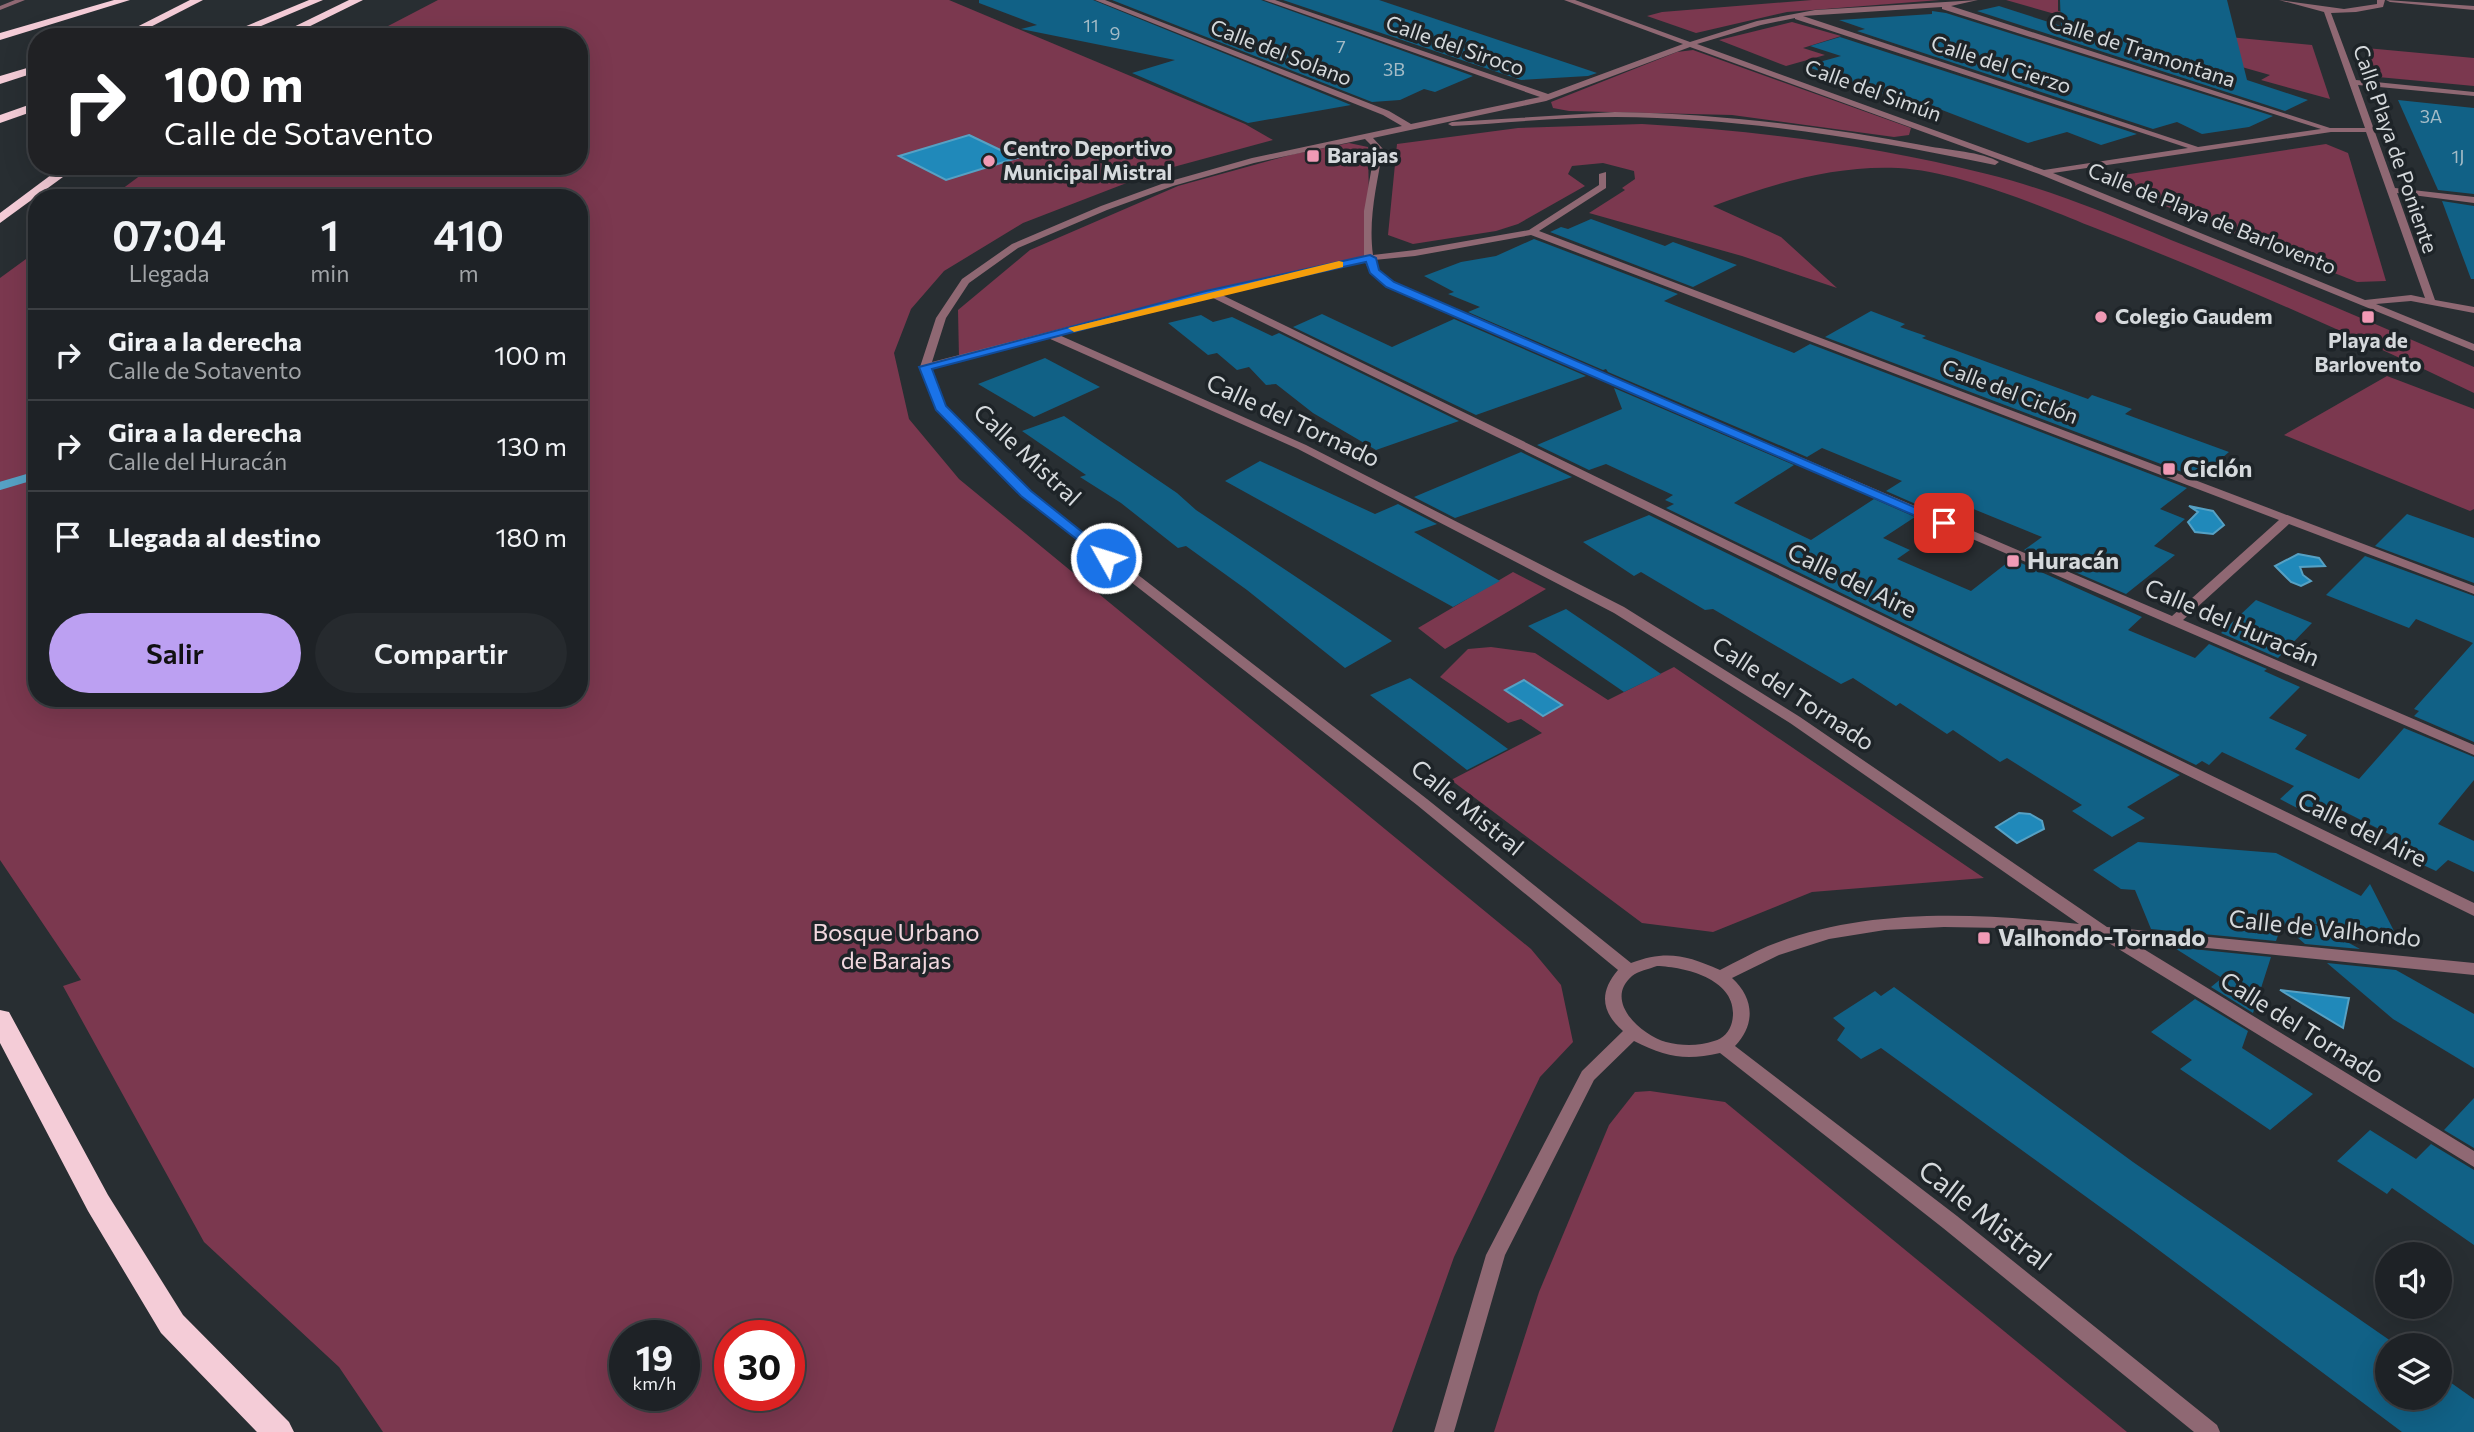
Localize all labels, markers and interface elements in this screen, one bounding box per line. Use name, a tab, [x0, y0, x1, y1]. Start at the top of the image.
street label: Calle de Tramontana	[2046, 8, 2239, 92]
street label: Calle del Siroco	[1383, 9, 1528, 80]
street label: Calle del Solano	[1207, 13, 1356, 90]
house number: 11	[1083, 14, 1099, 36]
house number: 9	[1110, 22, 1120, 44]
street label: Calle del Cierzo	[1928, 29, 2075, 98]
house number: 7	[1336, 35, 1346, 57]
street label: Calle Playa de Poniente	[2349, 41, 2444, 256]
text: 100 m	[164, 52, 303, 112]
street label: Calle del Simún	[1802, 53, 1945, 126]
icon: right	[49, 56, 140, 147]
house number: 3B	[1383, 58, 1405, 80]
house number: 3A	[2420, 105, 2442, 127]
text: Calle de Sotavento	[164, 112, 434, 152]
place label: Centro Deportivo Municipal Mistral	[1003, 135, 1173, 184]
place label: Barajas	[1327, 142, 1398, 167]
house number: 1J	[2452, 145, 2464, 167]
marker: Barajas	[1305, 148, 1321, 164]
marker: Centro Deportivo Municipal Mistral	[981, 153, 997, 169]
street label: Calle de Playa de Barlovento	[2085, 156, 2340, 279]
text: 07:04	[112, 208, 226, 260]
text: 1	[320, 208, 339, 260]
text: 410	[433, 208, 504, 260]
text: Llegada	[129, 259, 209, 287]
text: min	[310, 259, 349, 287]
text: m	[459, 259, 479, 287]
place label: Colegio Gaudem	[2115, 303, 2273, 328]
marker: Colegio Gaudem	[2093, 309, 2109, 325]
marker: Playa de Barlovento	[2360, 309, 2376, 325]
text: Gira a la derecha	[108, 325, 302, 356]
place label: Playa de Barlovento	[2315, 327, 2421, 376]
icon: right	[49, 336, 87, 374]
text: 100 m	[494, 339, 567, 370]
street label: Calle del Ciclón	[1939, 353, 2082, 428]
text: Calle de Sotavento	[108, 356, 302, 384]
street label: Calle del Tornado	[1202, 367, 1385, 472]
street label: Calle Mistral	[968, 397, 1088, 511]
text: Gira a la derecha	[108, 416, 302, 447]
icon: right	[49, 427, 87, 465]
text: 130 m	[496, 430, 567, 461]
text: Calle del Huracán	[108, 447, 287, 475]
place label: Ciclón	[2183, 453, 2252, 482]
marker: Ciclón	[2161, 461, 2177, 477]
pin	[1914, 493, 1974, 553]
icon: arrive	[1925, 504, 1963, 542]
icon: arrive	[49, 518, 87, 556]
text: Llegada al destino	[108, 521, 321, 552]
text: 180 m	[495, 521, 567, 552]
position arrow	[1069, 521, 1143, 595]
street label: Calle del Aire	[1783, 536, 1922, 623]
place label: Huracán	[2027, 545, 2119, 574]
marker: Huracán	[2005, 553, 2021, 569]
street label: Calle del Huracán	[2141, 572, 2324, 672]
button: Salir	[49, 613, 301, 693]
button: Compartir	[315, 613, 567, 693]
street label: Calle del Tornado	[1707, 629, 1880, 756]
street label: Calle Mistral	[1406, 753, 1530, 861]
street label: Calle del Aire	[2293, 785, 2432, 872]
street label: Calle de Valhondo	[2227, 903, 2423, 952]
park label: Bosque Urbano de Barajas	[812, 917, 980, 974]
place label: Valhondo-Tornado	[1998, 922, 2206, 951]
marker: Valhondo-Tornado	[1976, 930, 1992, 946]
street label: Calle del Tornado	[2216, 965, 2390, 1089]
street label: Calle Mistral	[1913, 1152, 2059, 1277]
map controls	[2375, 1242, 2452, 1410]
button: sound	[2375, 1242, 2452, 1319]
speed limit sign: 30	[714, 1320, 805, 1411]
button: layers	[2375, 1333, 2452, 1410]
text: 19	[636, 1335, 673, 1378]
text: km/h	[633, 1372, 676, 1394]

